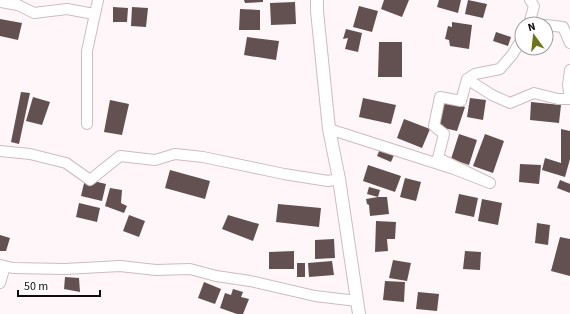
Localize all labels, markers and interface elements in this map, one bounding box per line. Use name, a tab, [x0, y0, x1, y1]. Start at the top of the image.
north arrow	[514, 16, 554, 56]
text: N	[526, 19, 537, 35]
scale bar	[18, 272, 100, 298]
text: 50 m	[24, 278, 48, 295]

